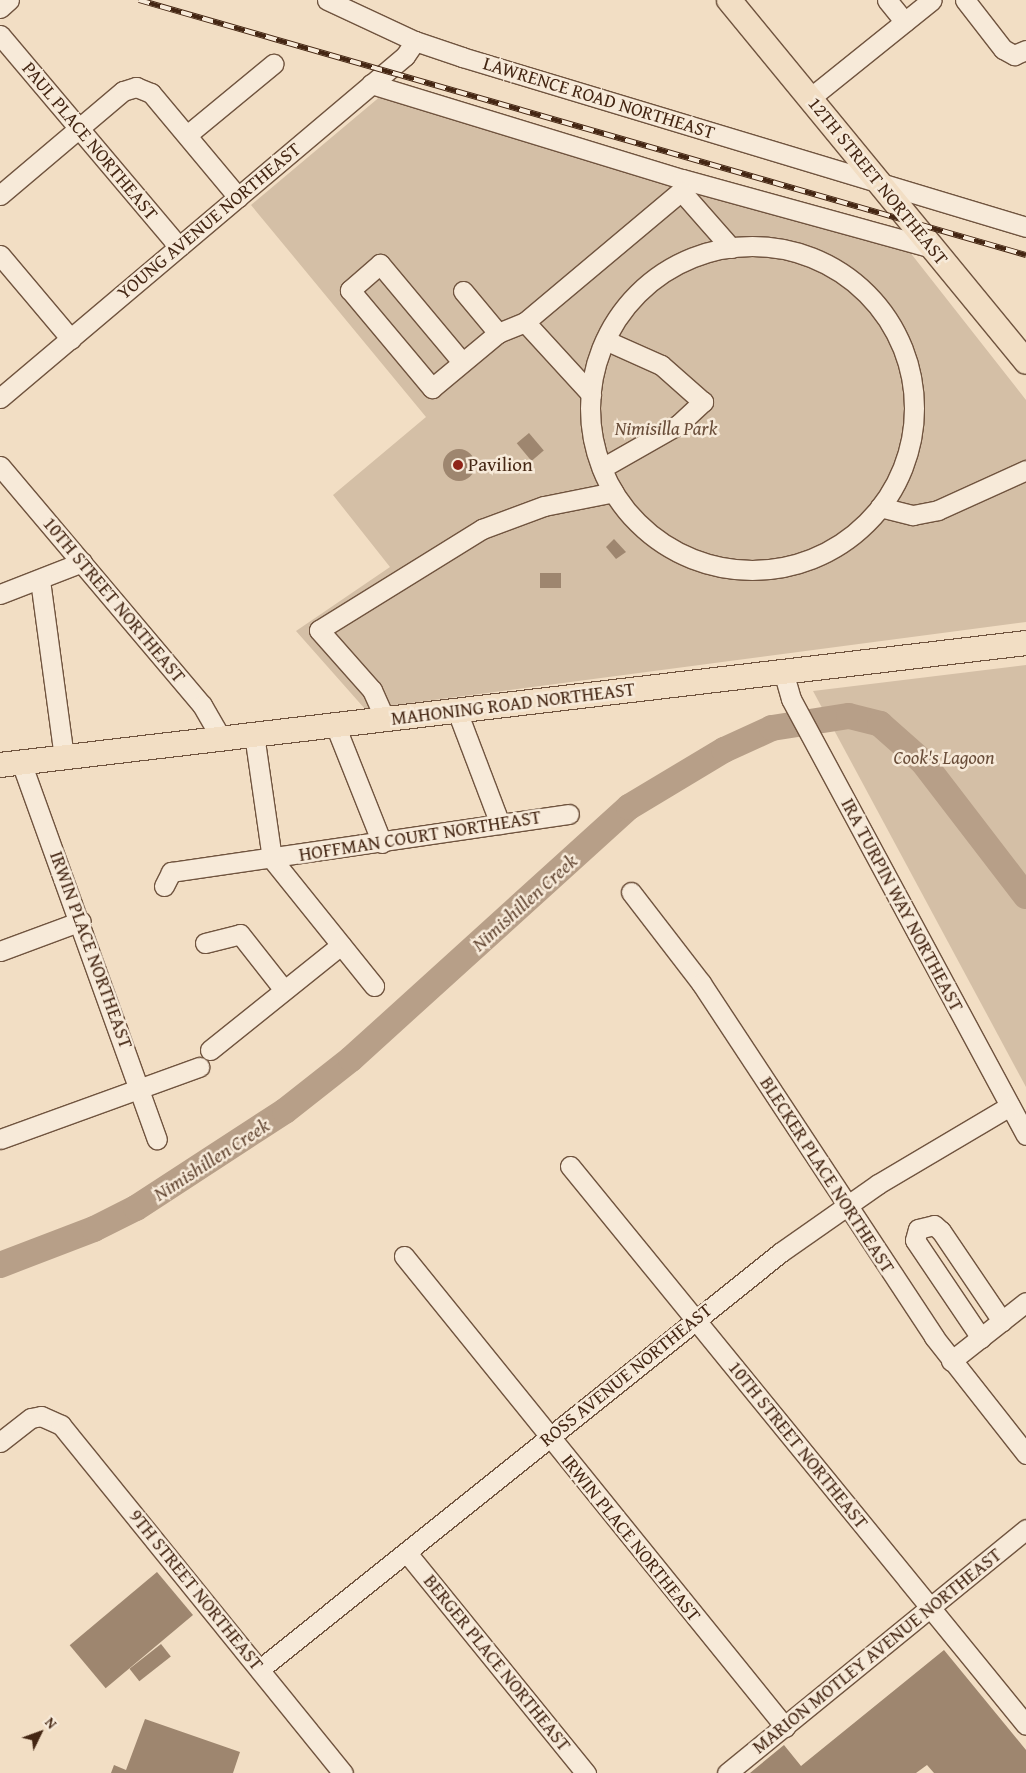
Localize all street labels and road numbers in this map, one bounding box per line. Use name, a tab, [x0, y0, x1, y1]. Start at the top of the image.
street label: LAWRENCE ROAD NORTHEAST	[480, 52, 718, 144]
street label: PAUL PLACE NORTHEAST	[17, 57, 163, 225]
street label: 12TH STREET NORTHEAST	[803, 92, 953, 270]
street label: YOUNG AVENUE NORTHEAST	[113, 138, 305, 304]
street label: 10TH STREET NORTHEAST	[38, 512, 190, 688]
street label: MAHONING ROAD NORTHEAST	[390, 678, 636, 730]
street label: IRA TURPIN WAY NORTHEAST	[836, 794, 968, 1016]
street label: HOFFMAN COURT NORTHEAST	[297, 806, 543, 866]
street label: IRWIN PLACE NORTHEAST	[45, 848, 137, 1052]
street label: BLECKER PLACE NORTHEAST	[755, 1073, 899, 1277]
street label: ROSS AVENUE NORTHEAST	[535, 1299, 717, 1451]
street label: 10TH STREET NORTHEAST	[723, 1356, 873, 1534]
street label: IRWIN PLACE NORTHEAST	[557, 1450, 705, 1626]
street label: 9TH STREET NORTHEAST	[124, 1505, 268, 1675]
street label: MARION MOTLEY AVENUE NORTHEAST	[748, 1543, 1006, 1759]
street label: BERGER PLACE NORTHEAST	[419, 1570, 575, 1756]

